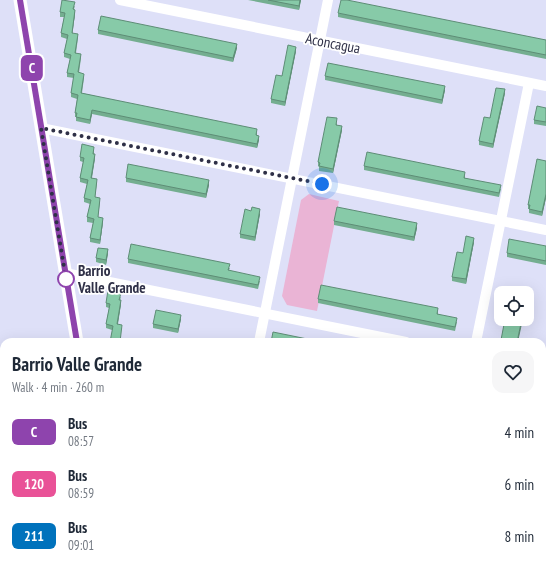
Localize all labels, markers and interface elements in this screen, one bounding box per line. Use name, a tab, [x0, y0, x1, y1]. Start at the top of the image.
street label: Aconcagua	[304, 28, 362, 58]
line badge: C	[19, 55, 45, 81]
text: C	[29, 59, 35, 77]
your location	[312, 174, 332, 194]
place label: Barrio Valle Grande	[77, 261, 146, 297]
marker: Barrio Valle Grande	[57, 270, 75, 288]
map controls	[494, 286, 534, 326]
button: locate	[494, 286, 534, 326]
button: heart	[492, 351, 534, 393]
text: Barrio Valle Grande	[12, 352, 142, 376]
text: Walk · 4 min · 260 m	[12, 379, 104, 396]
text: Bus	[68, 414, 87, 433]
text: C	[31, 423, 37, 441]
text: 4 min	[504, 423, 534, 442]
text: 08:57	[68, 433, 94, 450]
text: Bus	[68, 466, 87, 485]
text: 120	[24, 475, 44, 493]
text: 6 min	[504, 475, 534, 494]
text: 08:59	[68, 485, 94, 502]
text: Bus	[68, 518, 87, 537]
text: 211	[24, 527, 44, 545]
text: 8 min	[504, 527, 534, 546]
text: 09:01	[68, 537, 94, 554]

